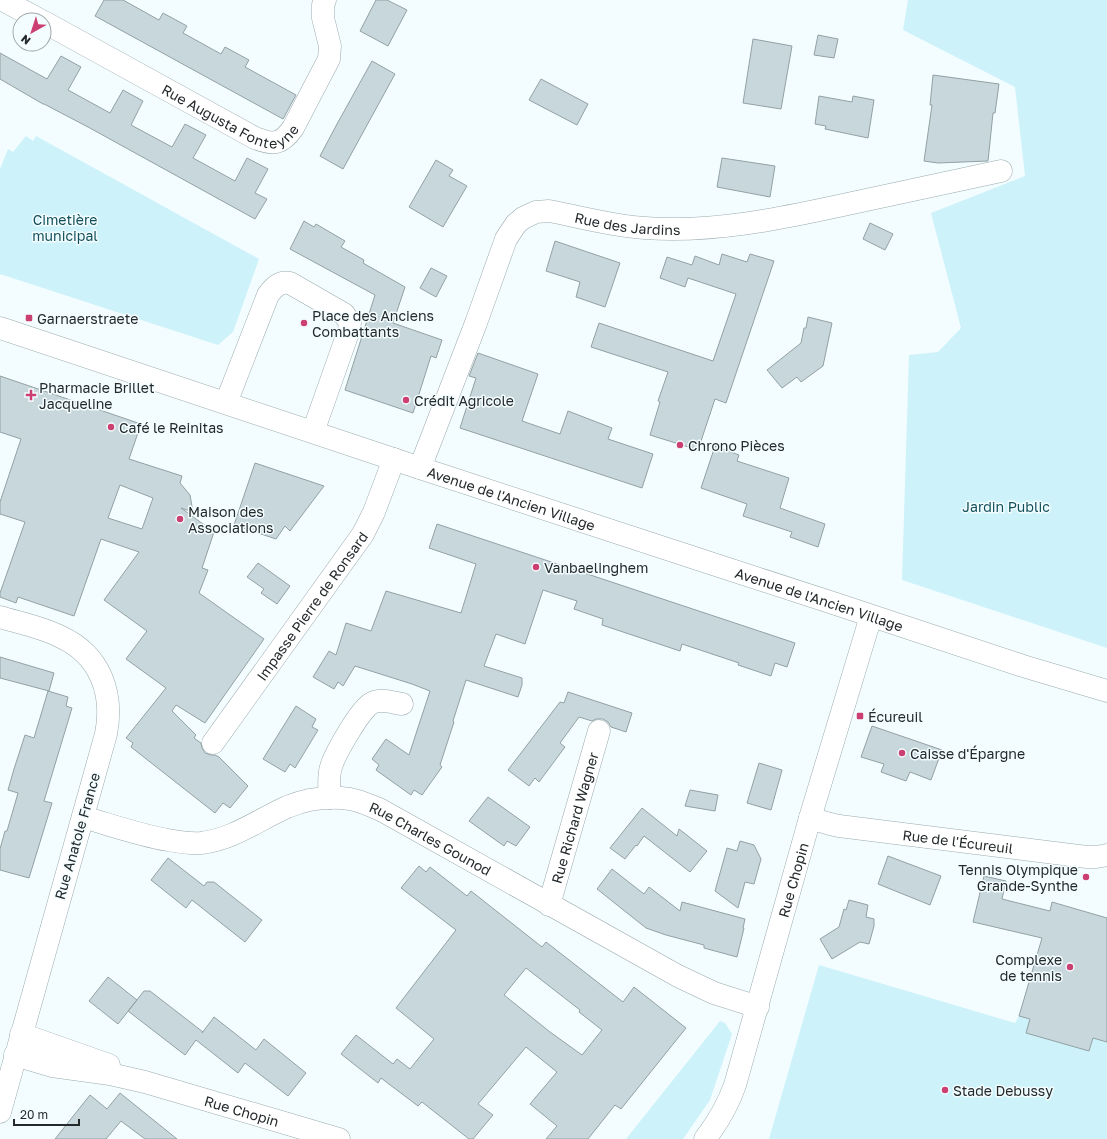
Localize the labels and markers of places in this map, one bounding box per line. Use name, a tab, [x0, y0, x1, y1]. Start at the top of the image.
place label: Place des Anciens Combattants	[312, 307, 434, 340]
place label: Garnaerstraete	[37, 310, 138, 327]
marker: Garnaerstraete	[24, 313, 34, 323]
marker: Place des Anciens Combattants	[299, 318, 309, 328]
place label: Pharmacie Brillet Jacqueline	[39, 379, 155, 412]
marker: Pharmacie Brillet Jacqueline	[26, 390, 36, 400]
place label: Crédit Agricole	[414, 392, 514, 409]
marker: Crédit Agricole	[401, 395, 411, 405]
place label: Café le Reinitas	[119, 419, 224, 436]
marker: Café le Reinitas	[106, 422, 116, 432]
place label: Chrono Pièces	[688, 437, 785, 454]
marker: Chrono Pièces	[675, 440, 685, 450]
place label: Maison des Associations	[188, 503, 273, 536]
marker: Maison des Associations	[175, 514, 185, 524]
place label: Vanbaelinghem	[544, 559, 648, 576]
marker: Vanbaelinghem	[531, 562, 541, 572]
place label: Écureuil	[868, 708, 923, 725]
marker: Écureuil	[855, 711, 865, 721]
place label: Caisse d'Épargne	[910, 745, 1025, 762]
marker: Caisse d'Épargne	[897, 748, 907, 758]
place label: Tennis Olympique Grande-Synthe	[958, 861, 1078, 894]
marker: Tennis Olympique Grande-Synthe	[1081, 872, 1091, 882]
place label: Complexe de tennis	[995, 951, 1062, 984]
marker: Complexe de tennis	[1065, 962, 1075, 972]
place label: Stade Debussy	[953, 1082, 1053, 1099]
marker: Stade Debussy	[940, 1085, 950, 1095]

